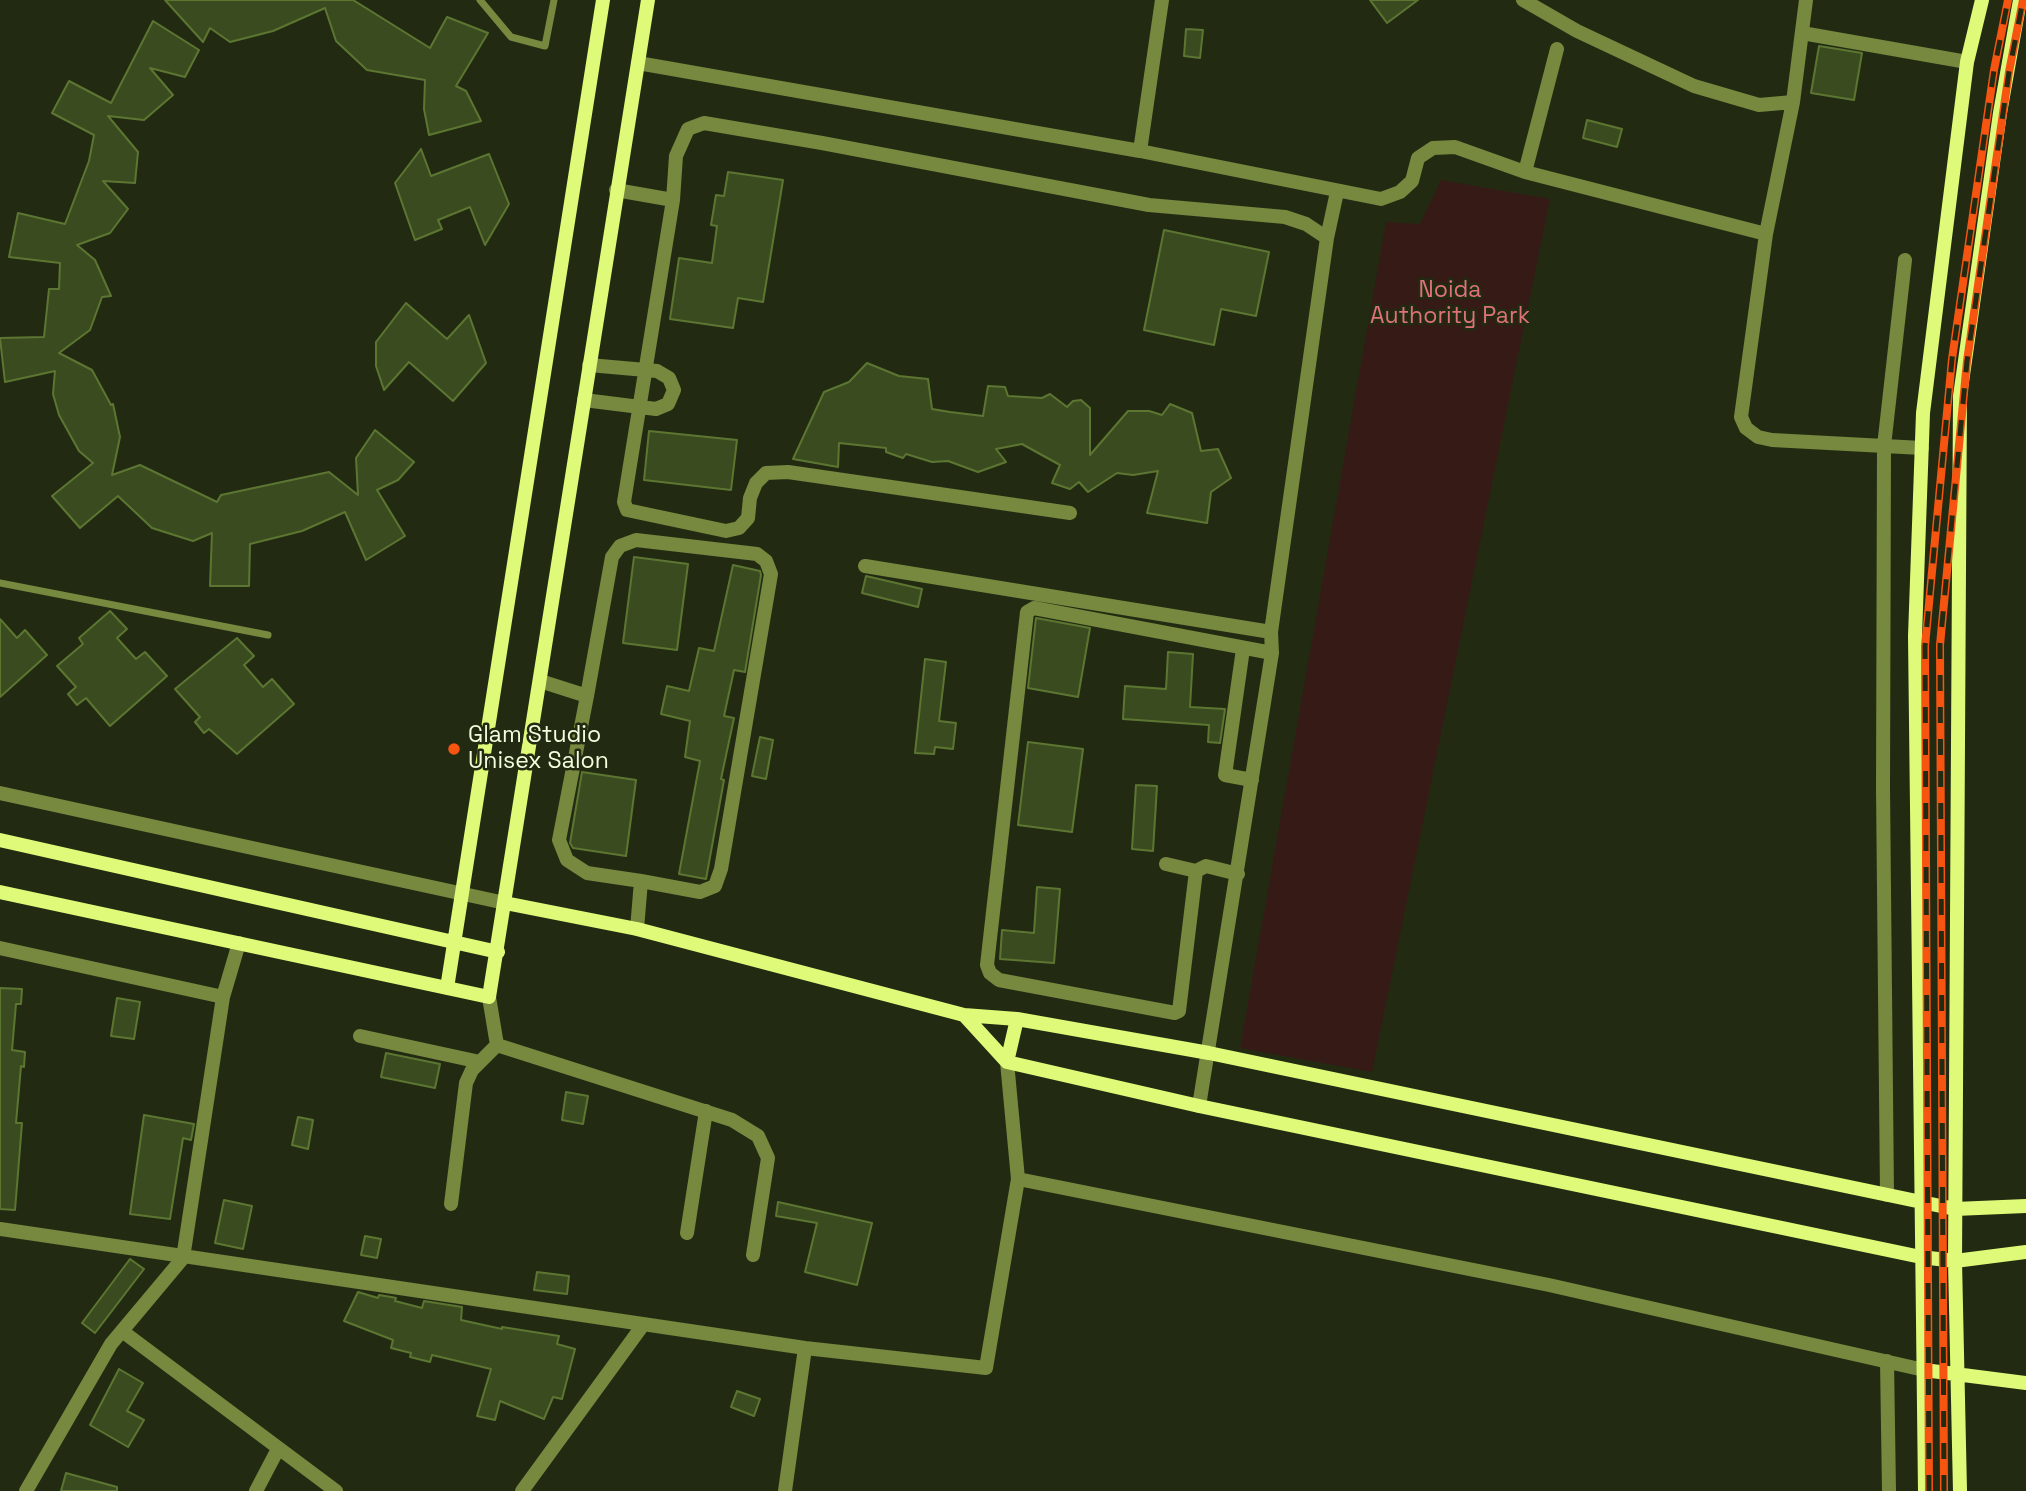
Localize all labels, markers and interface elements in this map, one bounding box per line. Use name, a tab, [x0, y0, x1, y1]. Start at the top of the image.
park label: Noida Authority Park	[1370, 277, 1530, 331]
place label: Glam Studio Unisex Salon	[468, 722, 609, 776]
marker: Glam Studio Unisex Salon	[446, 741, 462, 757]

